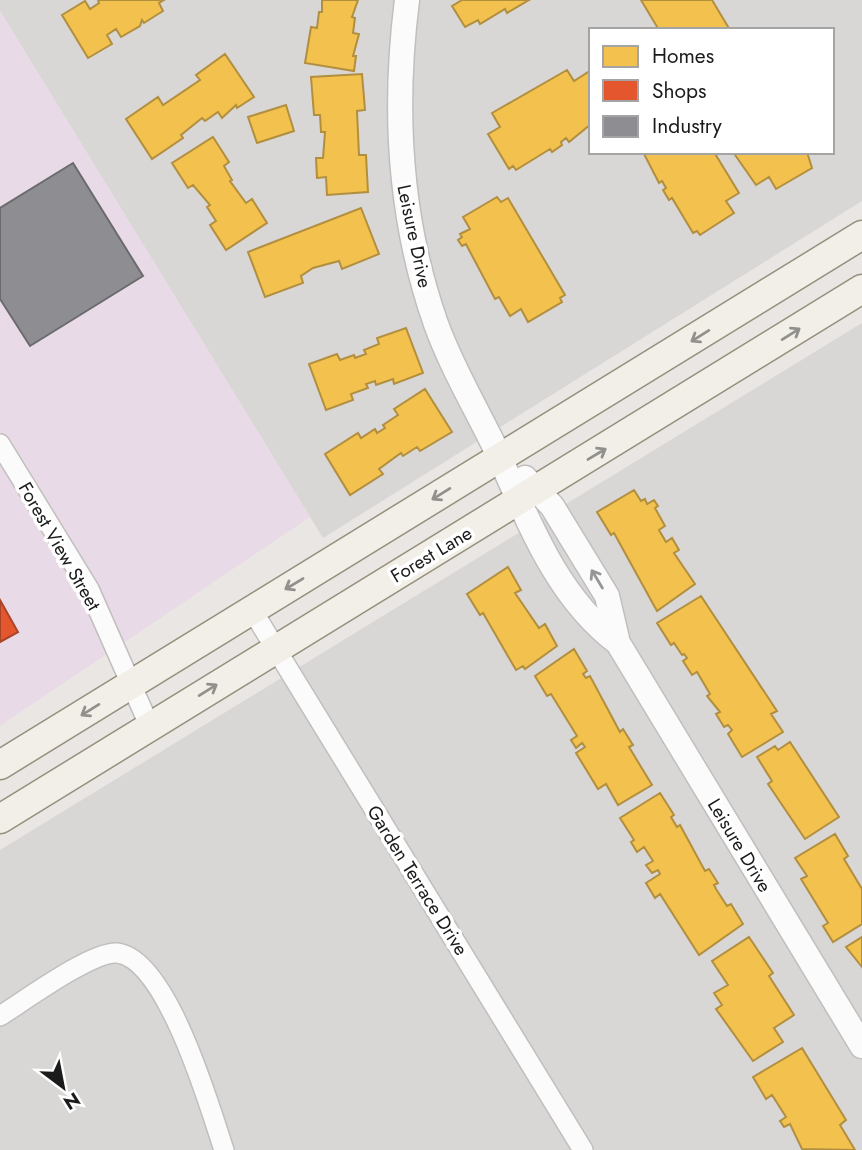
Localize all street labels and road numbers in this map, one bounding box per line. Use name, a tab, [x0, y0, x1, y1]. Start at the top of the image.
street label: Leisure Drive	[390, 182, 439, 290]
street label: Forest View Street	[12, 477, 108, 616]
street label: Forest Lane	[385, 519, 477, 589]
street label: Leisure Drive	[701, 793, 778, 897]
street label: Garden Terrace Drive	[360, 800, 475, 961]

